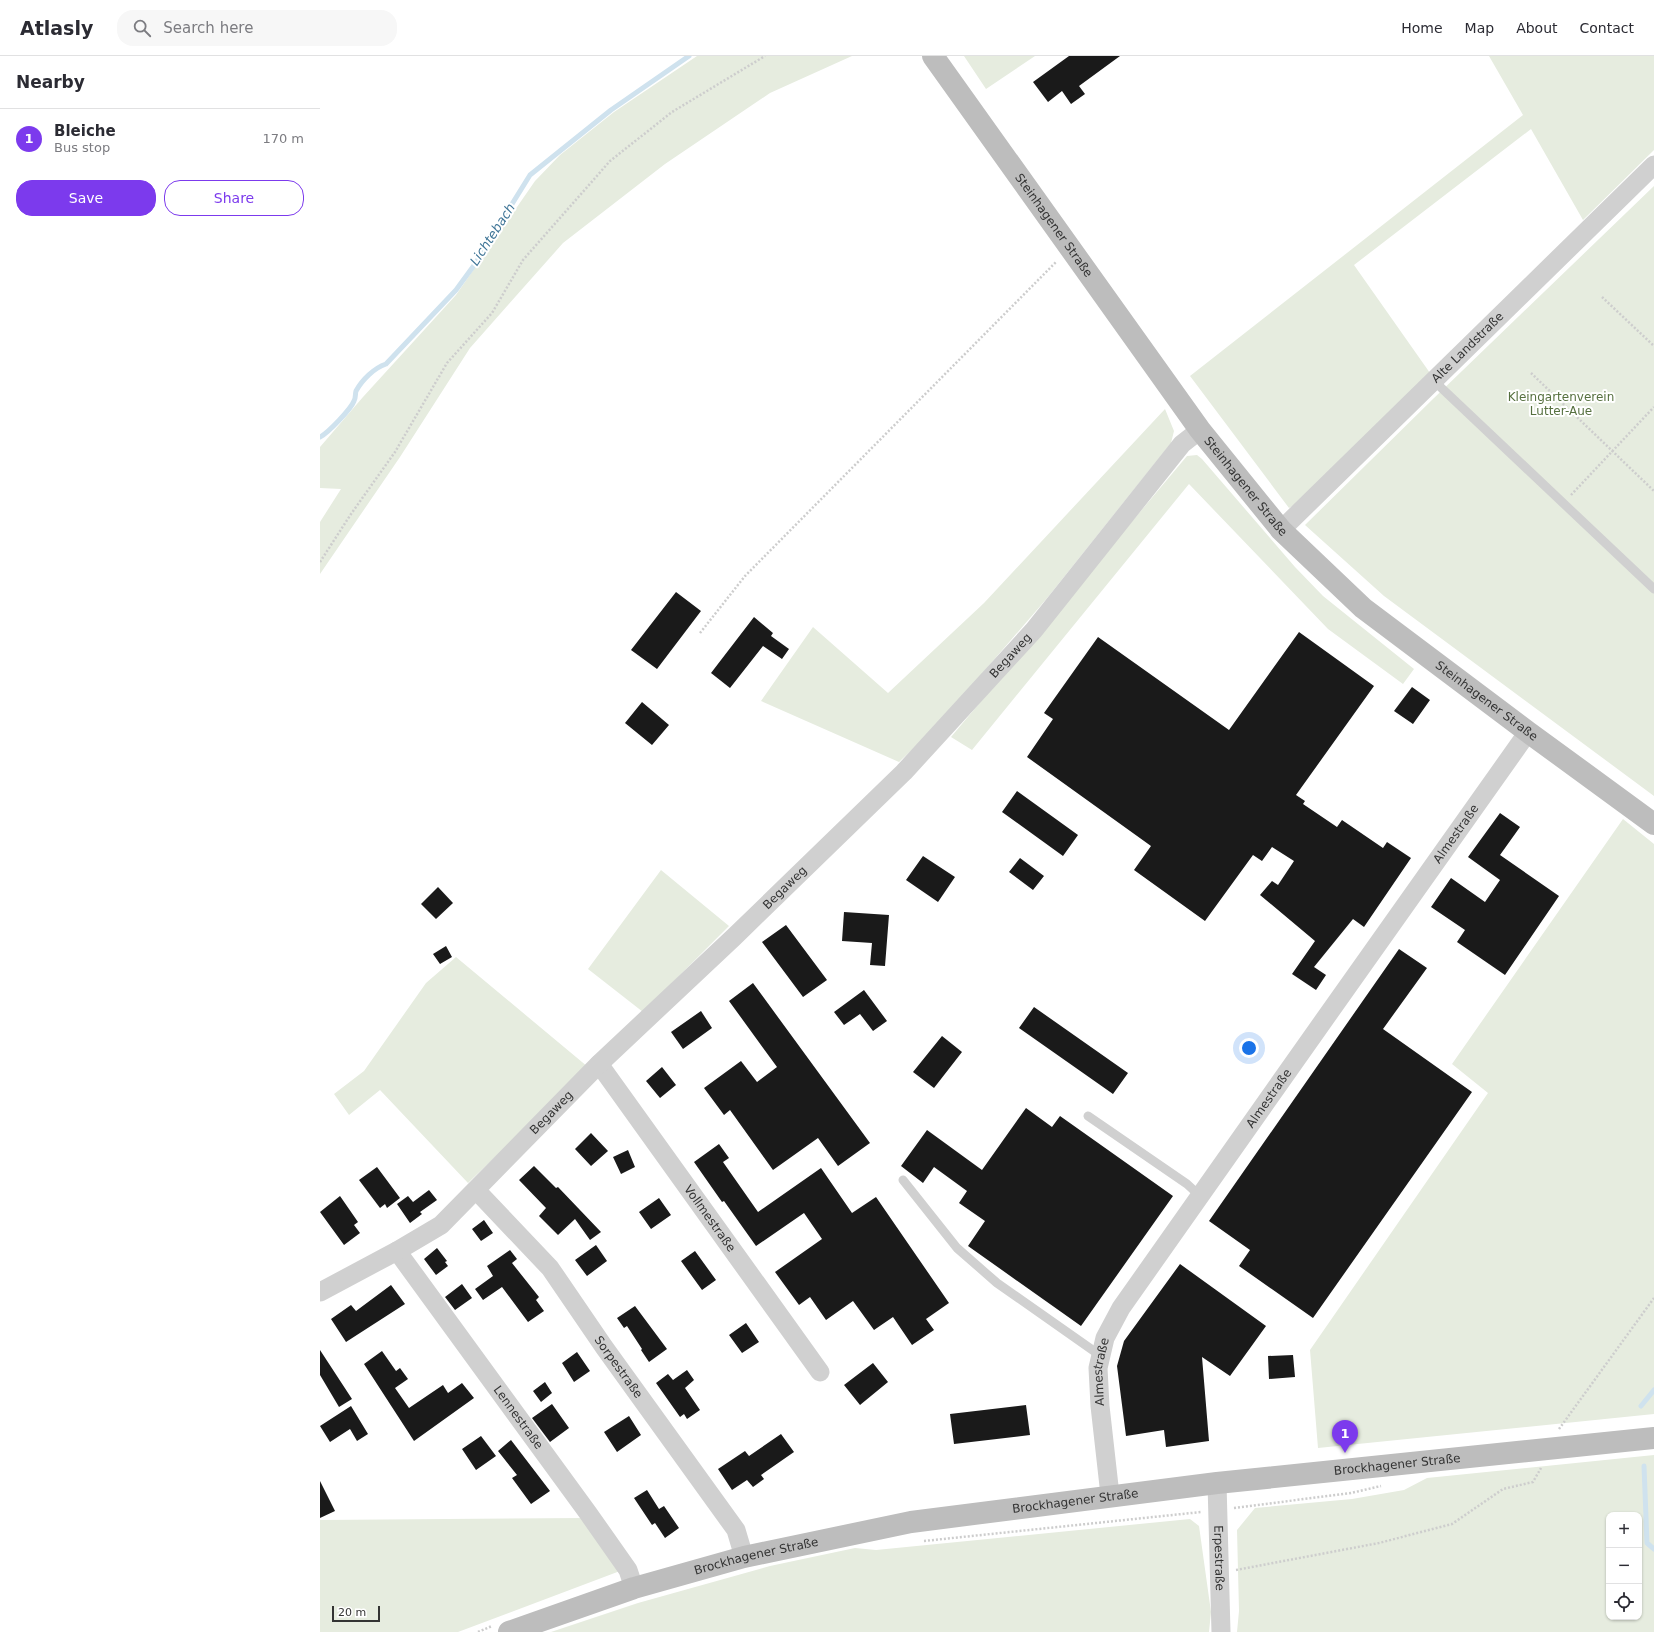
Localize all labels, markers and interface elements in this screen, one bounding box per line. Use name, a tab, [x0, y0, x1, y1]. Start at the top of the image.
search box	[117, 10, 397, 46]
text: Atlasly	[20, 17, 93, 39]
icon: search	[131, 17, 153, 39]
text: Search here	[163, 19, 253, 37]
text: Home	[1401, 20, 1443, 36]
text: Map	[1465, 20, 1494, 36]
text: About	[1516, 20, 1558, 36]
text: Contact	[1580, 20, 1634, 36]
text: Nearby	[16, 72, 85, 92]
text: Bleiche	[54, 122, 116, 140]
text: 1	[24, 131, 34, 146]
text: 170 m	[262, 131, 304, 146]
text: Bus stop	[54, 140, 110, 155]
street label: Steinhagener Straße	[1012, 171, 1096, 280]
button: Save	[16, 180, 156, 216]
button: Share	[164, 180, 304, 216]
water label: Lichtebach	[467, 200, 518, 268]
street label: Alte Landstraße	[1429, 309, 1506, 386]
park label: Kleingartenverein Lutter-Aue	[1508, 390, 1614, 418]
street label: Steinhagener Straße	[1201, 434, 1290, 539]
street label: Begaweg	[987, 630, 1034, 681]
street label: Steinhagener Straße	[1433, 658, 1540, 744]
street label: Almestraße	[1430, 802, 1482, 866]
street label: Begaweg	[760, 863, 810, 912]
your location	[1239, 1038, 1259, 1058]
street label: Almestraße	[1243, 1066, 1294, 1130]
street label: Begaweg	[527, 1088, 576, 1137]
street label: Vollmestraße	[681, 1182, 738, 1254]
street label: Sorpestraße	[592, 1333, 646, 1401]
street label: Almestraße	[1091, 1336, 1112, 1406]
street label: Lennestraße	[491, 1383, 546, 1452]
pin: 1	[1332, 1420, 1358, 1453]
street label: Brockhagener Straße	[1333, 1451, 1461, 1478]
street label: Brockhagener Straße	[1011, 1486, 1139, 1516]
map controls	[1606, 1512, 1642, 1620]
button: +	[1606, 1512, 1642, 1548]
street label: Erpestraße	[1211, 1525, 1227, 1591]
street label: Brockhagener Straße	[693, 1535, 820, 1578]
button: −	[1606, 1548, 1642, 1584]
button: locate	[1606, 1584, 1642, 1620]
scale bar	[332, 1604, 380, 1623]
text: 20 m	[338, 1606, 366, 1619]

